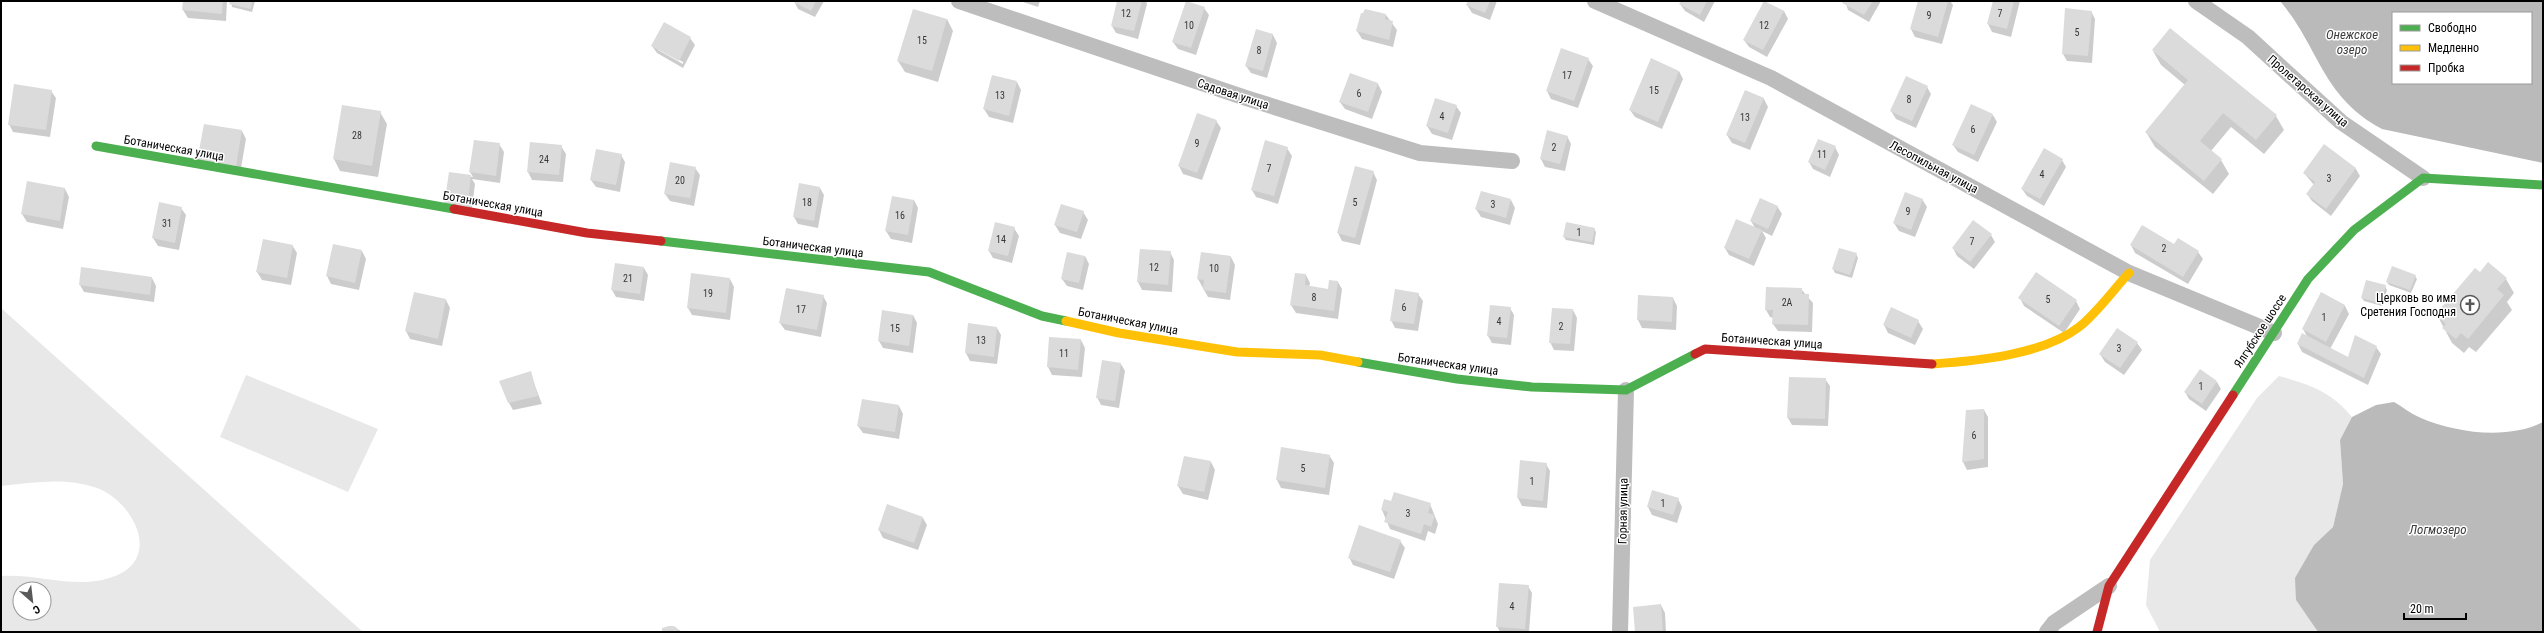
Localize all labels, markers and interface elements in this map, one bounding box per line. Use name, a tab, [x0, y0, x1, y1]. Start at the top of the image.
house number: 12	[1121, 8, 1131, 19]
house number: 7	[1998, 8, 2003, 19]
house number: 9	[1927, 10, 1932, 21]
legend	[2392, 12, 2532, 84]
house number: 10	[1184, 20, 1194, 31]
house number: 12	[1759, 20, 1769, 31]
text: Свободно	[2428, 21, 2477, 35]
house number: 5	[2075, 27, 2080, 38]
water label: Онежское озеро	[2326, 27, 2378, 57]
house number: 15	[917, 35, 927, 46]
text: Медленно	[2428, 41, 2479, 55]
house number: 8	[1257, 45, 1262, 56]
street label: Пролетарская улица	[2265, 52, 2351, 130]
text: Пробка	[2428, 61, 2465, 75]
house number: 17	[1562, 70, 1572, 81]
street label: Садовая улица	[1195, 76, 1271, 112]
house number: 15	[1649, 85, 1659, 96]
house number: 6	[1357, 88, 1362, 99]
house number: 13	[995, 90, 1005, 101]
house number: 8	[1907, 94, 1912, 105]
house number: 4	[1440, 111, 1445, 122]
house number: 13	[1740, 112, 1750, 123]
house number: 6	[1971, 124, 1976, 135]
house number: 28	[352, 130, 362, 141]
street label: Ботаническая улица	[123, 132, 225, 164]
house number: 9	[1195, 138, 1200, 149]
street label: Лесопильная улица	[1887, 138, 1981, 196]
house number: 2	[1552, 142, 1557, 153]
house number: 11	[1817, 149, 1827, 160]
house number: 24	[539, 154, 549, 165]
house number: 7	[1267, 163, 1272, 174]
house number: 4	[2040, 169, 2045, 180]
house number: 3	[2327, 173, 2332, 184]
house number: 20	[675, 175, 685, 186]
street label: Ботаническая улица	[442, 188, 544, 220]
house number: 18	[802, 197, 812, 208]
house number: 5	[1353, 197, 1358, 208]
house number: 3	[1491, 199, 1496, 210]
house number: 9	[1906, 206, 1911, 217]
house number: 16	[895, 210, 905, 221]
house number: 31	[162, 218, 172, 229]
house number: 1	[1577, 227, 1581, 238]
street label: Ботаническая улица	[762, 234, 864, 260]
house number: 14	[996, 234, 1006, 245]
house number: 7	[1970, 236, 1975, 247]
house number: 2	[2162, 243, 2167, 254]
house number: 12	[1149, 262, 1159, 273]
house number: 10	[1209, 263, 1219, 274]
house number: 21	[623, 273, 633, 284]
house number: 19	[703, 288, 713, 299]
street label: Ялгубское шоссе	[2231, 291, 2289, 370]
place label: Церковь во имя Сретения Господня	[2360, 291, 2456, 319]
house number: 8	[1312, 292, 1317, 303]
house number: 5	[2046, 294, 2051, 305]
church icon: Церковь во имя Сретения Господня	[2459, 294, 2481, 316]
house number: 2А	[1782, 297, 1793, 308]
house number: 6	[1402, 302, 1407, 313]
house number: 17	[796, 304, 806, 315]
street label: Ботаническая улица	[1077, 304, 1179, 338]
house number: 1	[2322, 312, 2326, 323]
house number: 4	[1497, 316, 1502, 327]
house number: 2	[1559, 321, 1564, 332]
house number: 15	[890, 323, 900, 334]
street label: Ботаническая улица	[1721, 330, 1823, 352]
house number: 13	[976, 335, 986, 346]
house number: 3	[2117, 343, 2122, 354]
house number: 11	[1059, 348, 1069, 359]
street label: Ботаническая улица	[1397, 350, 1499, 378]
house number: 1	[2199, 381, 2203, 392]
house number: 6	[1972, 430, 1977, 441]
house number: 5	[1301, 463, 1306, 474]
house number: 1	[1530, 476, 1534, 487]
street label: Горная улица	[1615, 478, 1631, 544]
house number: 1	[1661, 498, 1665, 509]
house number: 3	[1406, 508, 1411, 519]
water label: Логмозеро	[2408, 522, 2467, 537]
north arrow	[12, 581, 52, 621]
scale bar	[2404, 595, 2466, 621]
house number: 4	[1510, 601, 1515, 612]
text: С	[31, 602, 42, 617]
text: 20 m	[2410, 602, 2434, 616]

